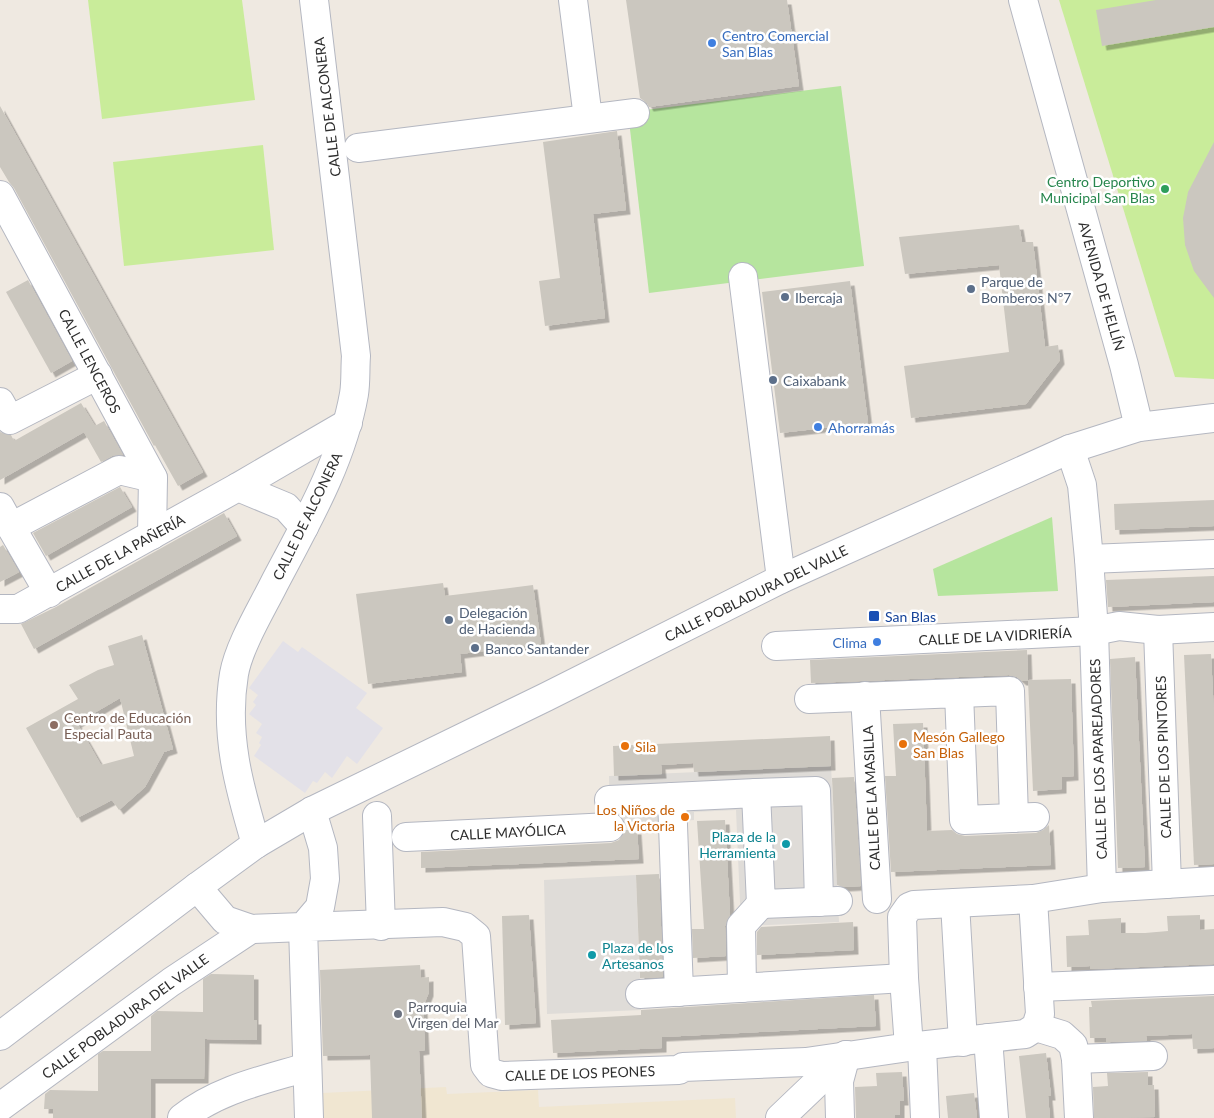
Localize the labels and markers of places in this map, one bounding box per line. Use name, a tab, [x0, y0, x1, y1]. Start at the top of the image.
place label: Centro Comercial San Blas	[722, 27, 829, 60]
marker: Centro Comercial San Blas	[706, 37, 718, 49]
place label: Centro Deportivo Municipal San Blas	[1040, 173, 1155, 206]
marker: Centro Deportivo Municipal San Blas	[1159, 183, 1171, 195]
place label: Parque de Bomberos Nº7	[981, 273, 1071, 306]
marker: Parque de Bomberos Nº7	[965, 283, 977, 295]
place label: Ibercaja	[795, 289, 843, 306]
marker: Ibercaja	[779, 291, 791, 303]
place label: Caixabank	[783, 372, 847, 389]
marker: Caixabank	[767, 374, 779, 386]
place label: Ahorramás	[828, 419, 895, 436]
marker: Ahorramás	[812, 421, 824, 433]
place label: Delegación de Hacienda	[459, 604, 535, 637]
place label: San Blas	[885, 608, 936, 625]
marker: San Blas	[867, 609, 881, 623]
marker: Delegación de Hacienda	[443, 614, 455, 626]
place label: Clima	[833, 634, 867, 651]
marker: Clima	[871, 636, 883, 648]
place label: Banco Santander	[485, 640, 589, 657]
marker: Banco Santander	[469, 642, 481, 654]
place label: Centro de Educación Especial Pauta	[64, 709, 191, 742]
marker: Centro de Educación Especial Pauta	[48, 719, 60, 731]
place label: Mesón Gallego San Blas	[913, 728, 1005, 761]
place label: Sila	[635, 738, 656, 755]
marker: Mesón Gallego San Blas	[897, 738, 909, 750]
marker: Sila	[619, 740, 631, 752]
place label: Los Niños de la Victoria	[596, 801, 675, 834]
marker: Los Niños de la Victoria	[679, 811, 691, 823]
place label: Plaza de la Herramienta	[699, 828, 776, 861]
marker: Plaza de la Herramienta	[780, 838, 792, 850]
place label: Plaza de los Artesanos	[602, 939, 674, 972]
marker: Plaza de los Artesanos	[586, 949, 598, 961]
place label: Parroquia Virgen del Mar	[408, 998, 499, 1031]
marker: Parroquia Virgen del Mar	[392, 1008, 404, 1020]

